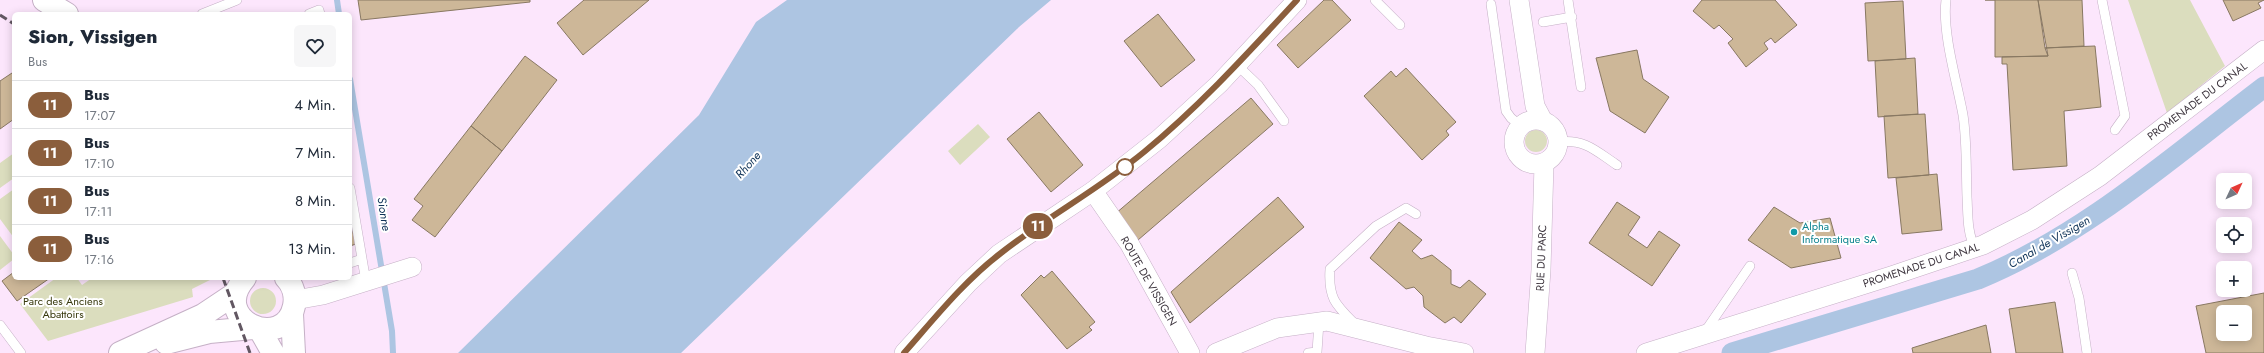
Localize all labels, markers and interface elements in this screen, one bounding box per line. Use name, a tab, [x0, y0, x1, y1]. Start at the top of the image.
text: Sion, Vissigen	[28, 23, 158, 50]
button: heart	[294, 25, 336, 67]
text: Bus	[28, 52, 47, 71]
street label: PROMENADE DU CANAL	[2144, 58, 2250, 144]
text: Bus	[84, 84, 109, 106]
text: 4 Min.	[294, 94, 336, 116]
text: 11	[43, 95, 57, 115]
text: 17:07	[84, 106, 115, 125]
text: Bus	[84, 132, 109, 154]
text: 7 Min.	[295, 142, 336, 164]
text: 11	[43, 143, 57, 163]
water label: Rhone	[731, 147, 765, 183]
text: 17:10	[84, 154, 114, 173]
unlabelled marker	[1116, 158, 1134, 176]
north arrow	[2216, 173, 2252, 209]
map controls	[2216, 173, 2252, 341]
text: Bus	[84, 180, 109, 202]
text: 8 Min.	[295, 190, 336, 212]
text: 11	[43, 191, 57, 211]
water label: Sionne	[372, 196, 396, 232]
text: 17:11	[84, 202, 112, 221]
water label: Canal de Vissigen	[2005, 211, 2093, 273]
line badge: 11	[1020, 213, 1056, 239]
text: 11	[1031, 216, 1045, 236]
button: locate	[2216, 217, 2252, 253]
place label: Alpha Informatique SA	[1802, 218, 1878, 247]
street label: RUE DU PARC	[1532, 225, 1550, 291]
marker: Alpha Informatique SA	[1789, 227, 1799, 237]
text: Bus	[84, 228, 109, 250]
street label: ROUTE DE VISSIGEN	[1117, 233, 1181, 329]
text: 13 Min.	[288, 238, 336, 260]
text: 11	[43, 239, 57, 259]
street label: PROMENADE DU CANAL	[1861, 239, 1981, 291]
text: 17:16	[84, 250, 114, 269]
button: +	[2216, 261, 2252, 297]
park label: Parc des Anciens Abattoirs	[23, 293, 103, 322]
button: −	[2216, 305, 2252, 341]

